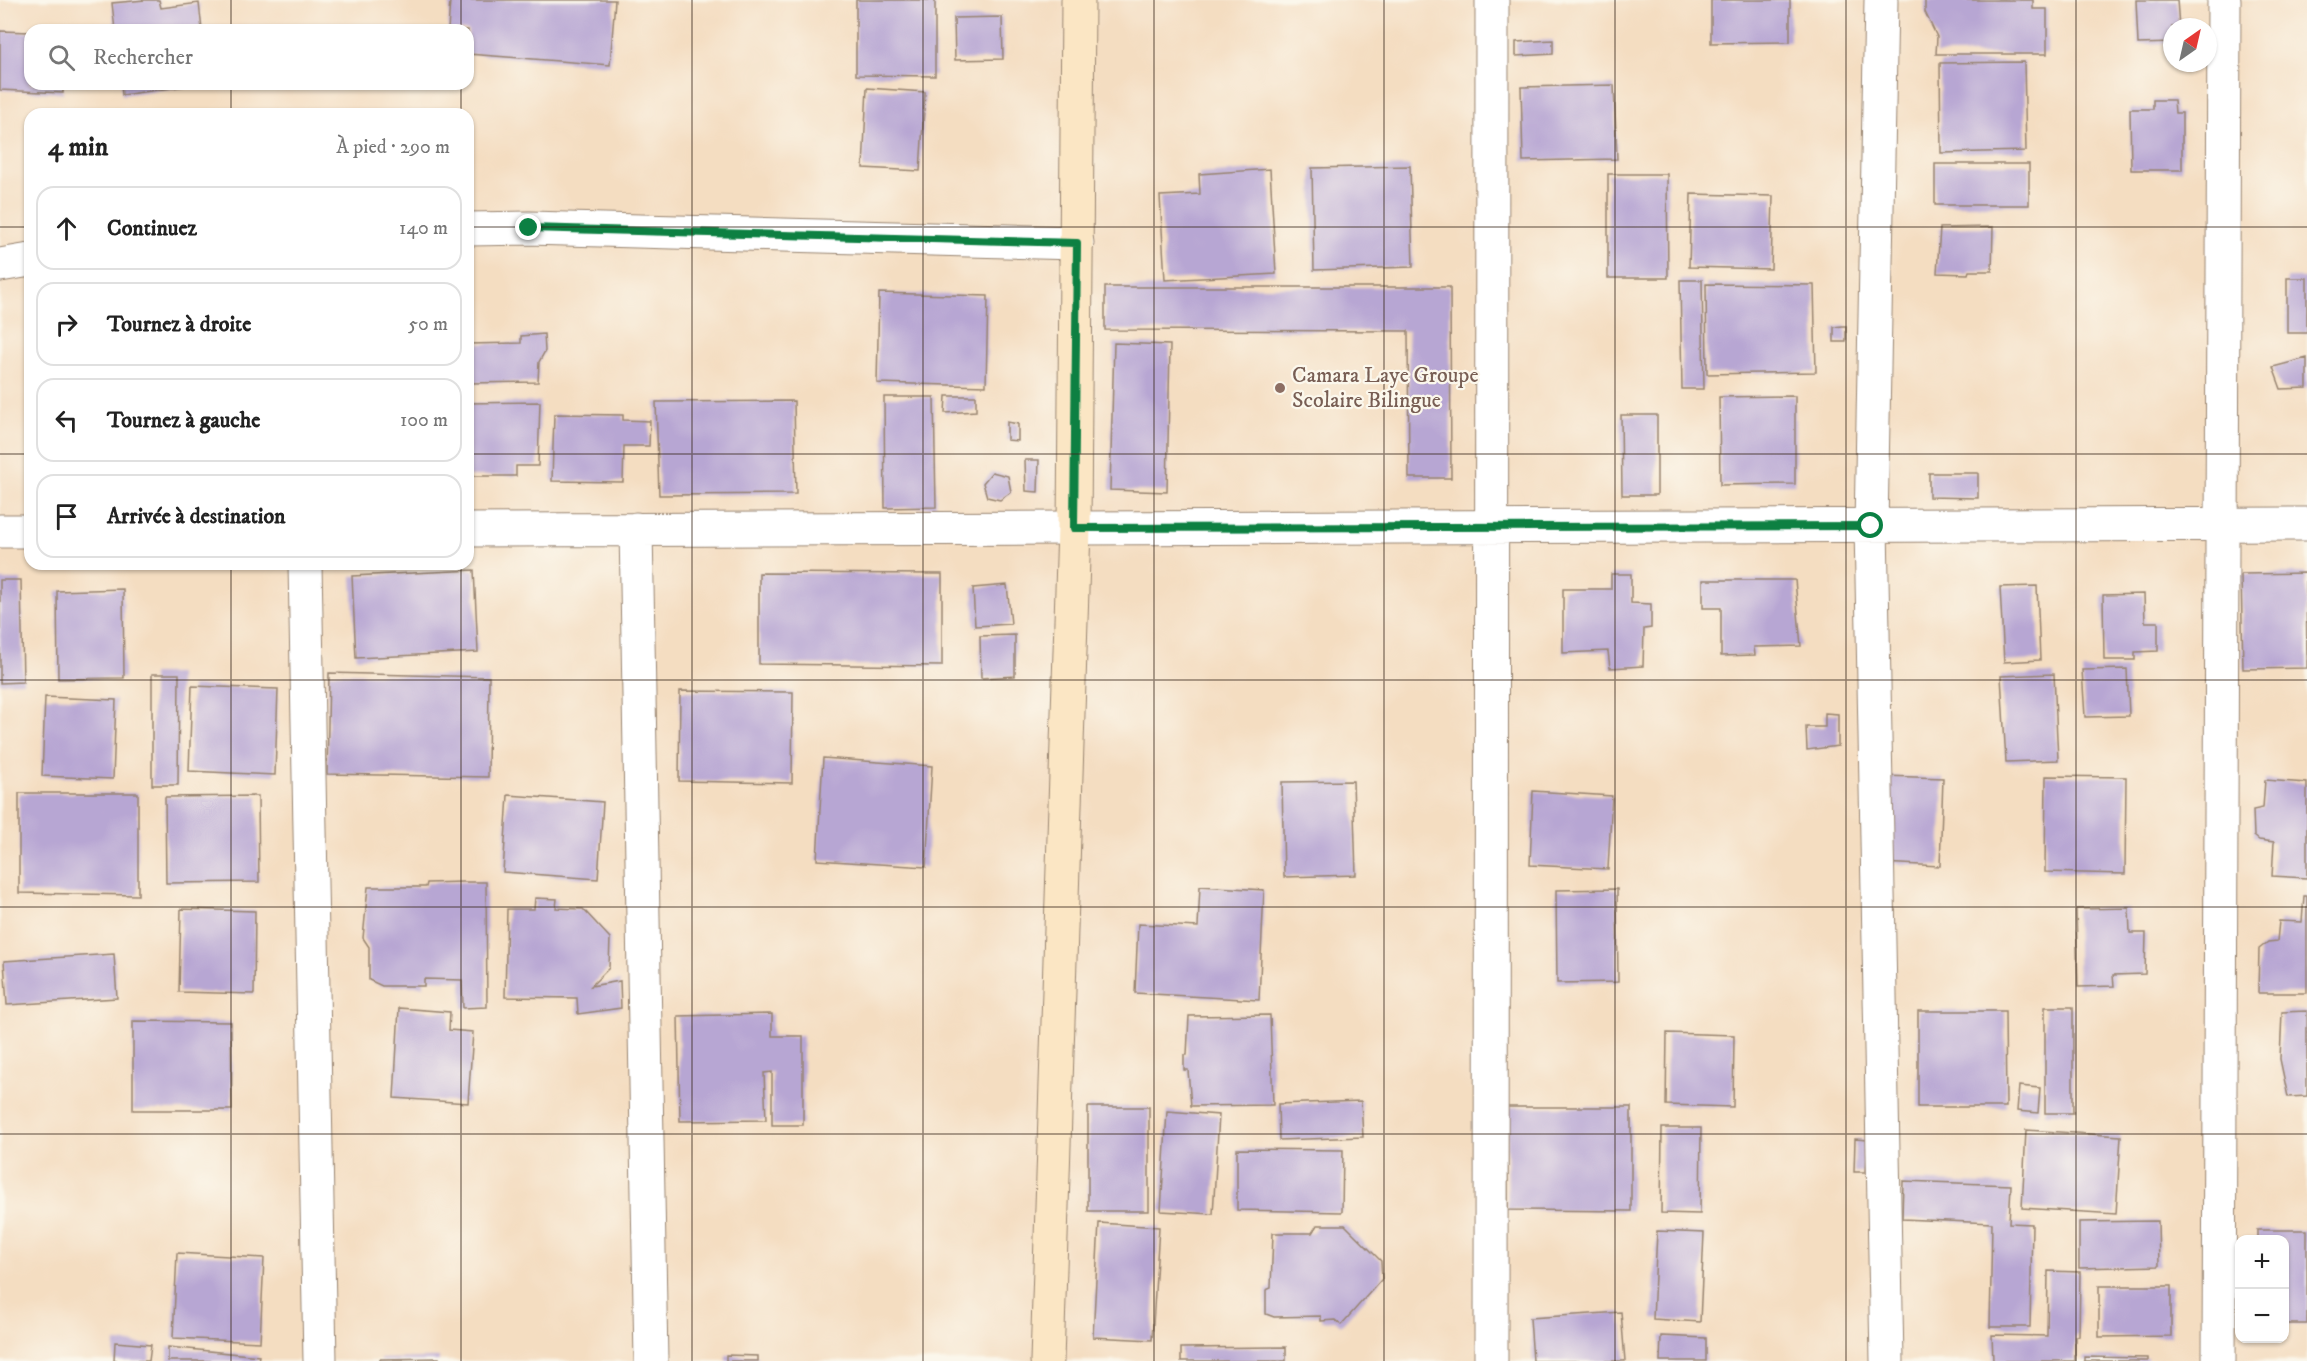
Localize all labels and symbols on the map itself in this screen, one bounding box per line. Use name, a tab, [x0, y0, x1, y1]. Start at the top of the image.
north arrow	[2163, 18, 2217, 72]
route end	[515, 214, 541, 240]
place label: Camara Laye Groupe Scolaire Bilingue	[1292, 362, 1479, 414]
marker: Camara Laye Groupe Scolaire Bilingue	[1273, 381, 1287, 395]
route start	[1857, 512, 1883, 538]

